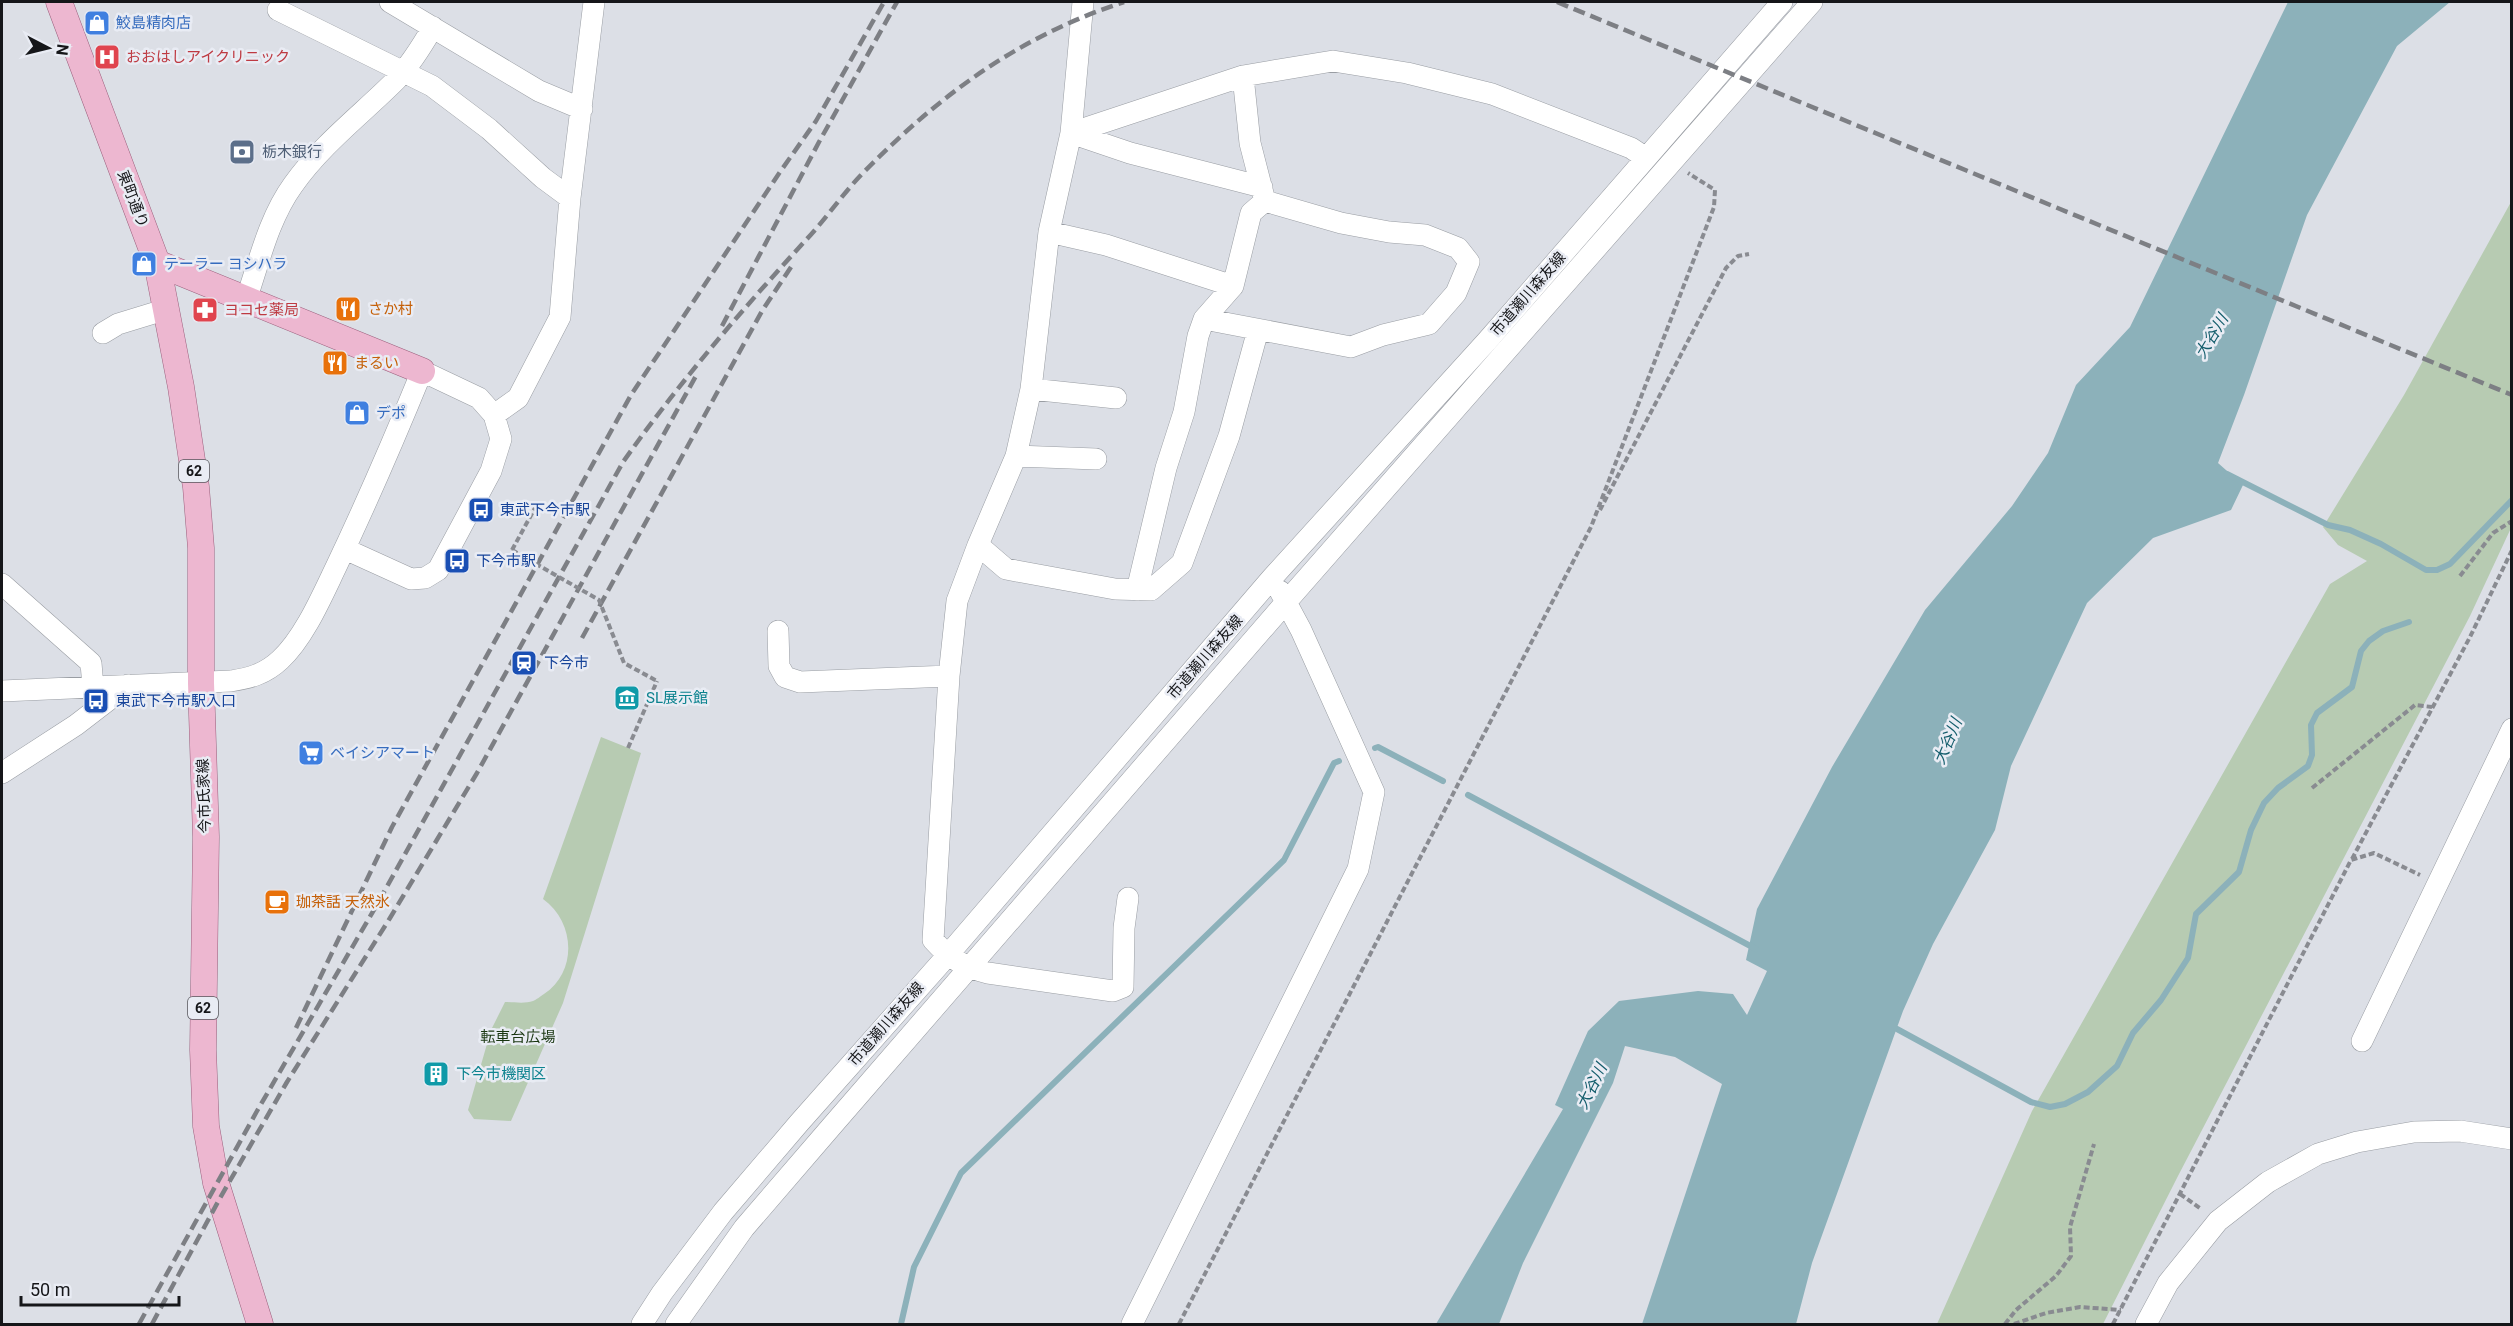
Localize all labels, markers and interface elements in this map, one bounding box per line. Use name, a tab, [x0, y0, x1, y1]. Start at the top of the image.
shop icon: 鮫島精肉店	[82, 8, 112, 38]
place label: 鮫島精肉店	[116, 14, 191, 32]
north arrow	[18, 18, 78, 78]
hospital icon: おおはしアイクリニック	[92, 42, 122, 72]
text: N	[52, 43, 73, 57]
place label: おおはしアイクリニック	[126, 48, 290, 66]
bank icon: 栃木銀行	[227, 137, 257, 167]
place label: 栃木銀行	[262, 143, 322, 161]
street label: 東町通り	[114, 168, 152, 230]
street label: 市道瀬川森友線	[1487, 248, 1569, 340]
shop icon: テーラー ヨシハラ	[129, 249, 159, 279]
place label: テーラー ヨシハラ	[164, 255, 287, 273]
restaurant icon: さか村	[333, 294, 363, 324]
pharmacy icon: ヨコセ薬局	[190, 295, 220, 325]
place label: さか村	[368, 300, 413, 318]
place label: ヨコセ薬局	[224, 301, 299, 319]
water label: 大谷川	[2191, 309, 2233, 362]
restaurant icon: まるい	[320, 348, 350, 378]
place label: まるい	[354, 354, 399, 372]
shop icon: デポ	[342, 398, 372, 428]
place label: デポ	[376, 404, 406, 422]
road number: 62	[179, 460, 209, 482]
bus stop icon: 東武下今市駅	[466, 495, 496, 525]
place label: 東武下今市駅	[500, 501, 590, 519]
bus stop icon: 下今市駅	[442, 546, 472, 576]
place label: 下今市駅	[476, 552, 536, 570]
street label: 市道瀬川森友線	[1164, 611, 1246, 703]
station icon: 下今市	[509, 648, 539, 678]
place label: 下今市	[544, 654, 589, 672]
museum icon: SL展示館	[612, 683, 642, 713]
bus stop icon: 東武下今市駅入口	[81, 686, 111, 716]
place label: SL展示館	[646, 689, 708, 707]
place label: 東武下今市駅入口	[116, 692, 236, 710]
water label: 大谷川	[1929, 714, 1966, 767]
supermarket icon: ベイシアマート	[296, 738, 326, 768]
place label: ベイシアマート	[330, 744, 435, 762]
street label: 今市氏家線	[194, 758, 214, 834]
cafe icon: 珈茶話 天然氷	[262, 887, 292, 917]
place label: 珈茶話 天然氷	[296, 893, 390, 911]
street label: 市道瀬川森友線	[845, 978, 927, 1070]
road number: 62	[188, 997, 218, 1019]
park label: 転車台広場	[480, 1028, 556, 1046]
building icon: 下今市機関区	[421, 1059, 451, 1089]
water label: 大谷川	[1572, 1059, 1611, 1112]
place label: 下今市機関区	[456, 1065, 546, 1083]
scale bar	[21, 1269, 178, 1307]
text: 50 m	[30, 1279, 70, 1300]

